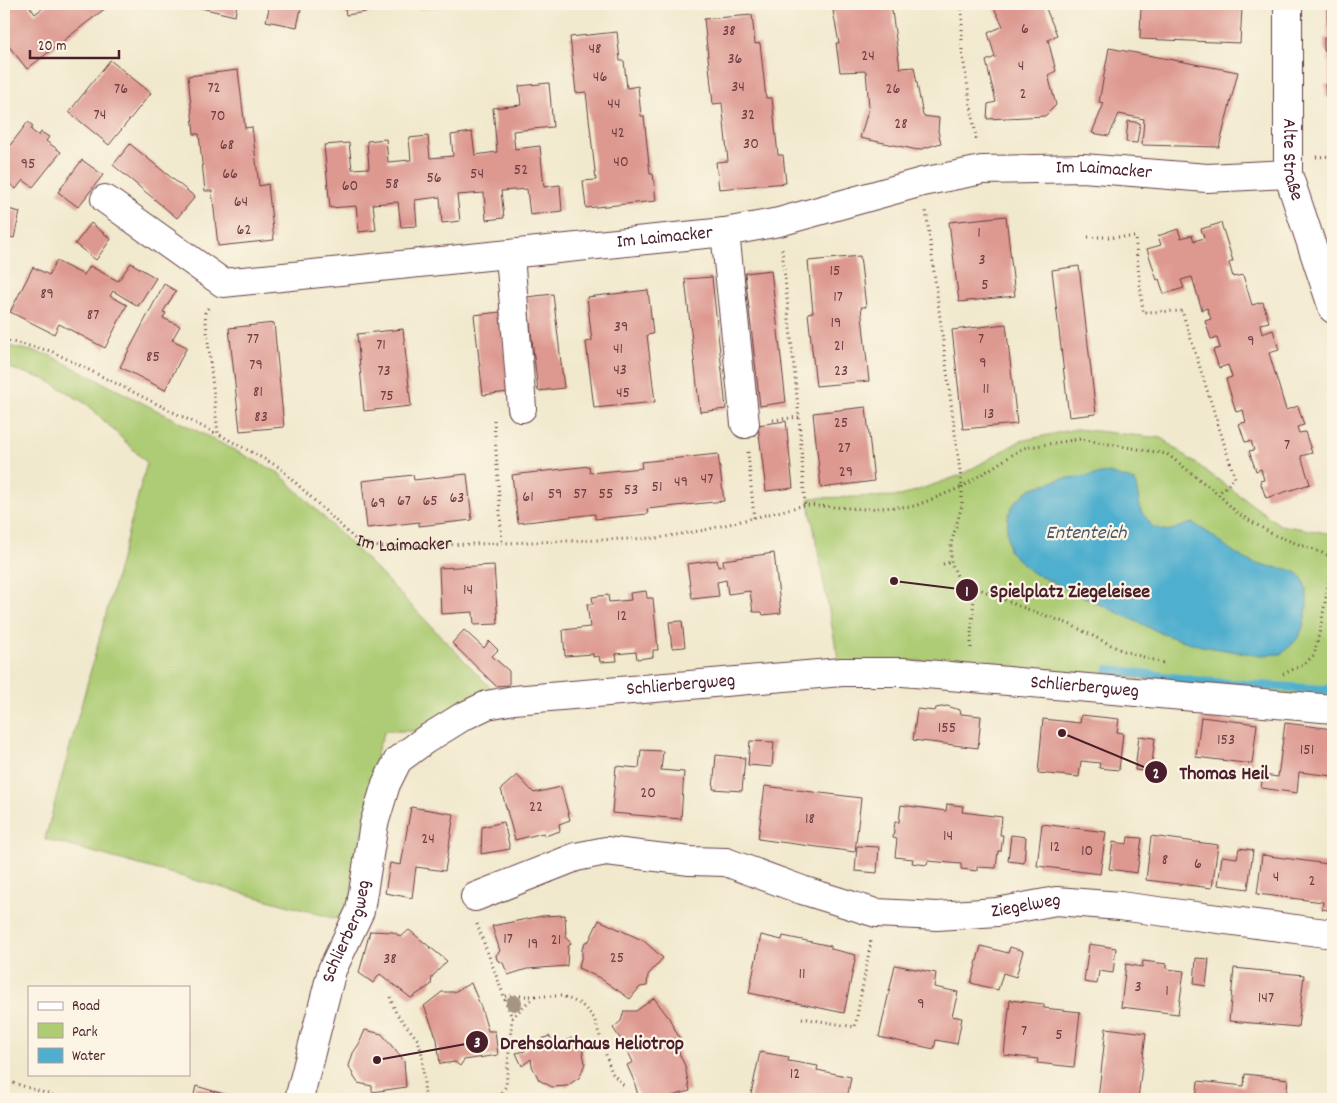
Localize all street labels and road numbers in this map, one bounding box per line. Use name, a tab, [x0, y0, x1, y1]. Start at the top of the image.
street label: Alte Straße	[1275, 118, 1310, 205]
street label: Im Laimacker	[1056, 154, 1153, 187]
street label: Im Laimacker	[616, 220, 714, 256]
street label: Im Laimacker	[353, 528, 452, 560]
street label: Schlierbergweg	[625, 668, 736, 704]
street label: Schlierbergweg	[1029, 669, 1140, 706]
street label: Schlierbergweg	[316, 878, 378, 986]
street label: Ziegelweg	[990, 887, 1062, 926]

